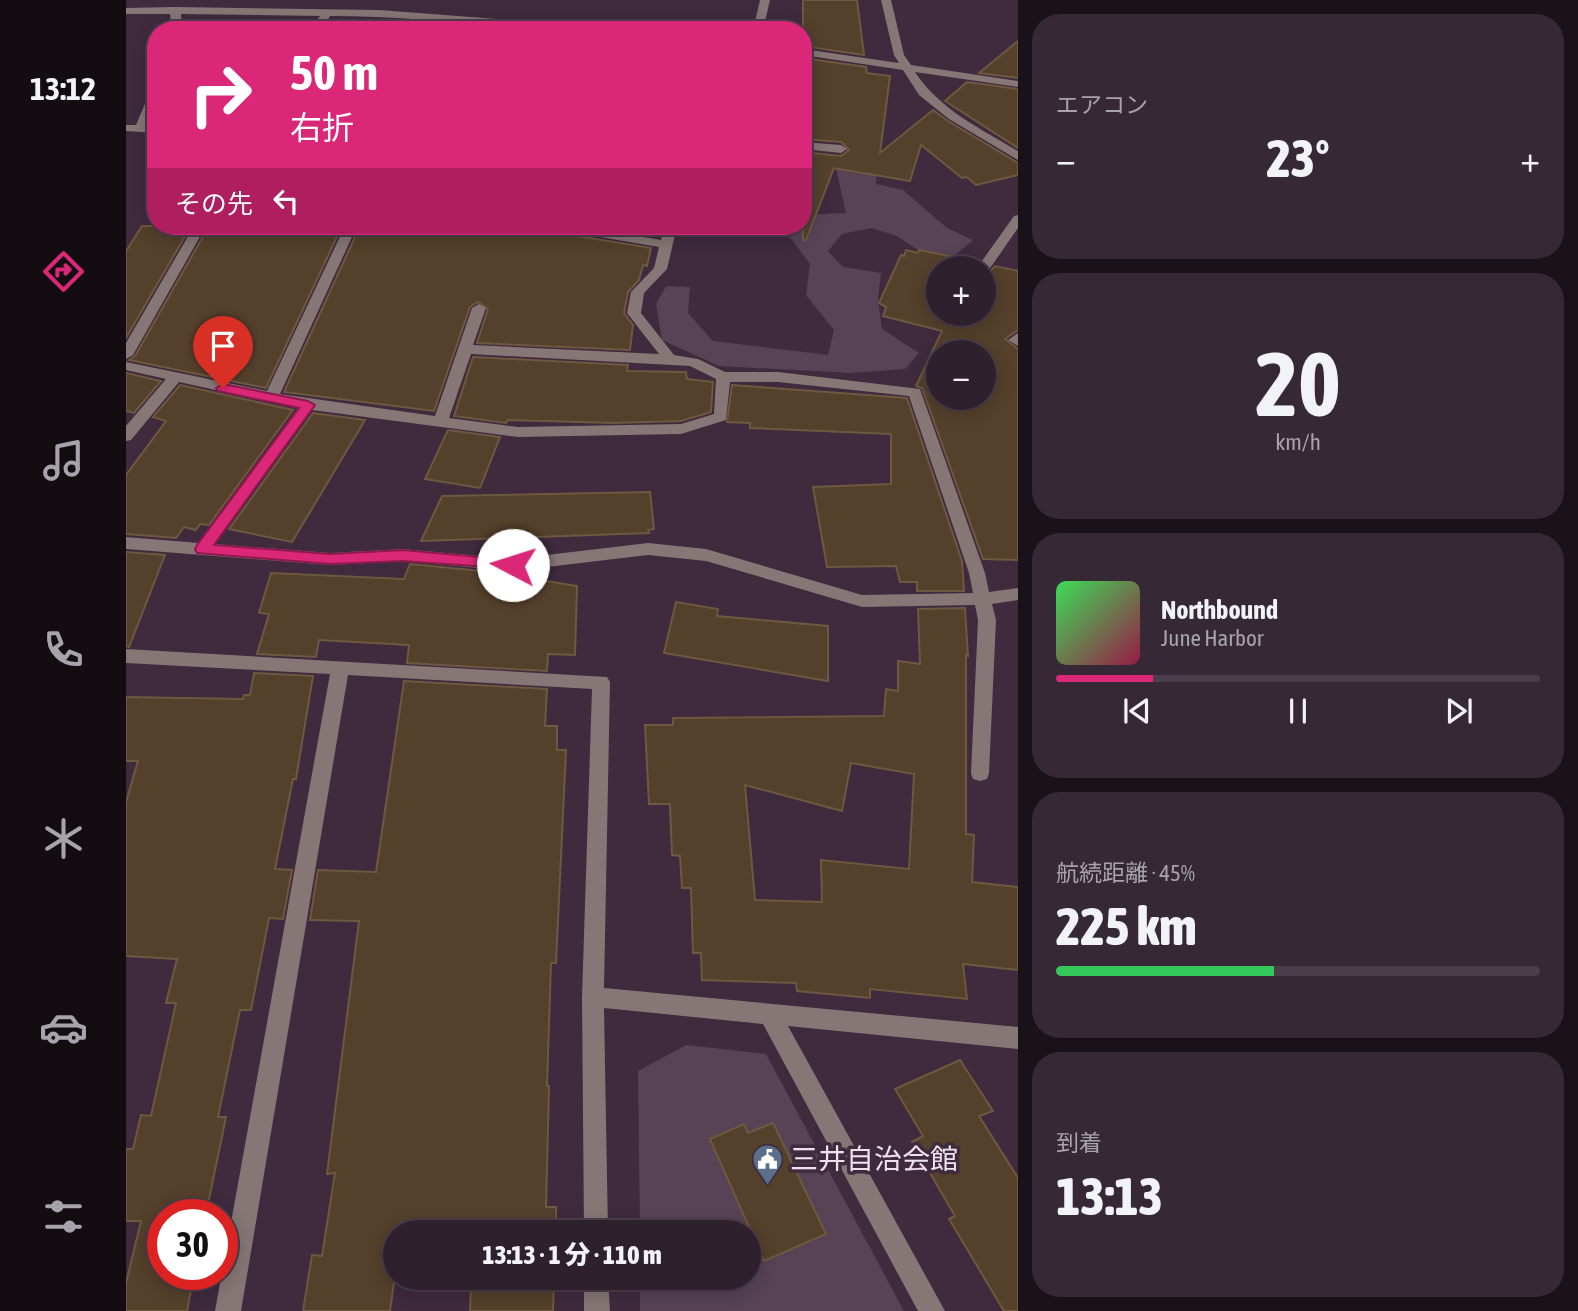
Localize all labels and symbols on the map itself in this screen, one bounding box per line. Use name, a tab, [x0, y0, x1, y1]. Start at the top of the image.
pin	[193, 316, 253, 388]
position arrow	[476, 528, 550, 602]
public building icon: 三井自治会館	[750, 1142, 784, 1186]
place label: 三井自治会館	[790, 1143, 958, 1175]
speed limit sign: 30	[147, 1199, 238, 1290]

